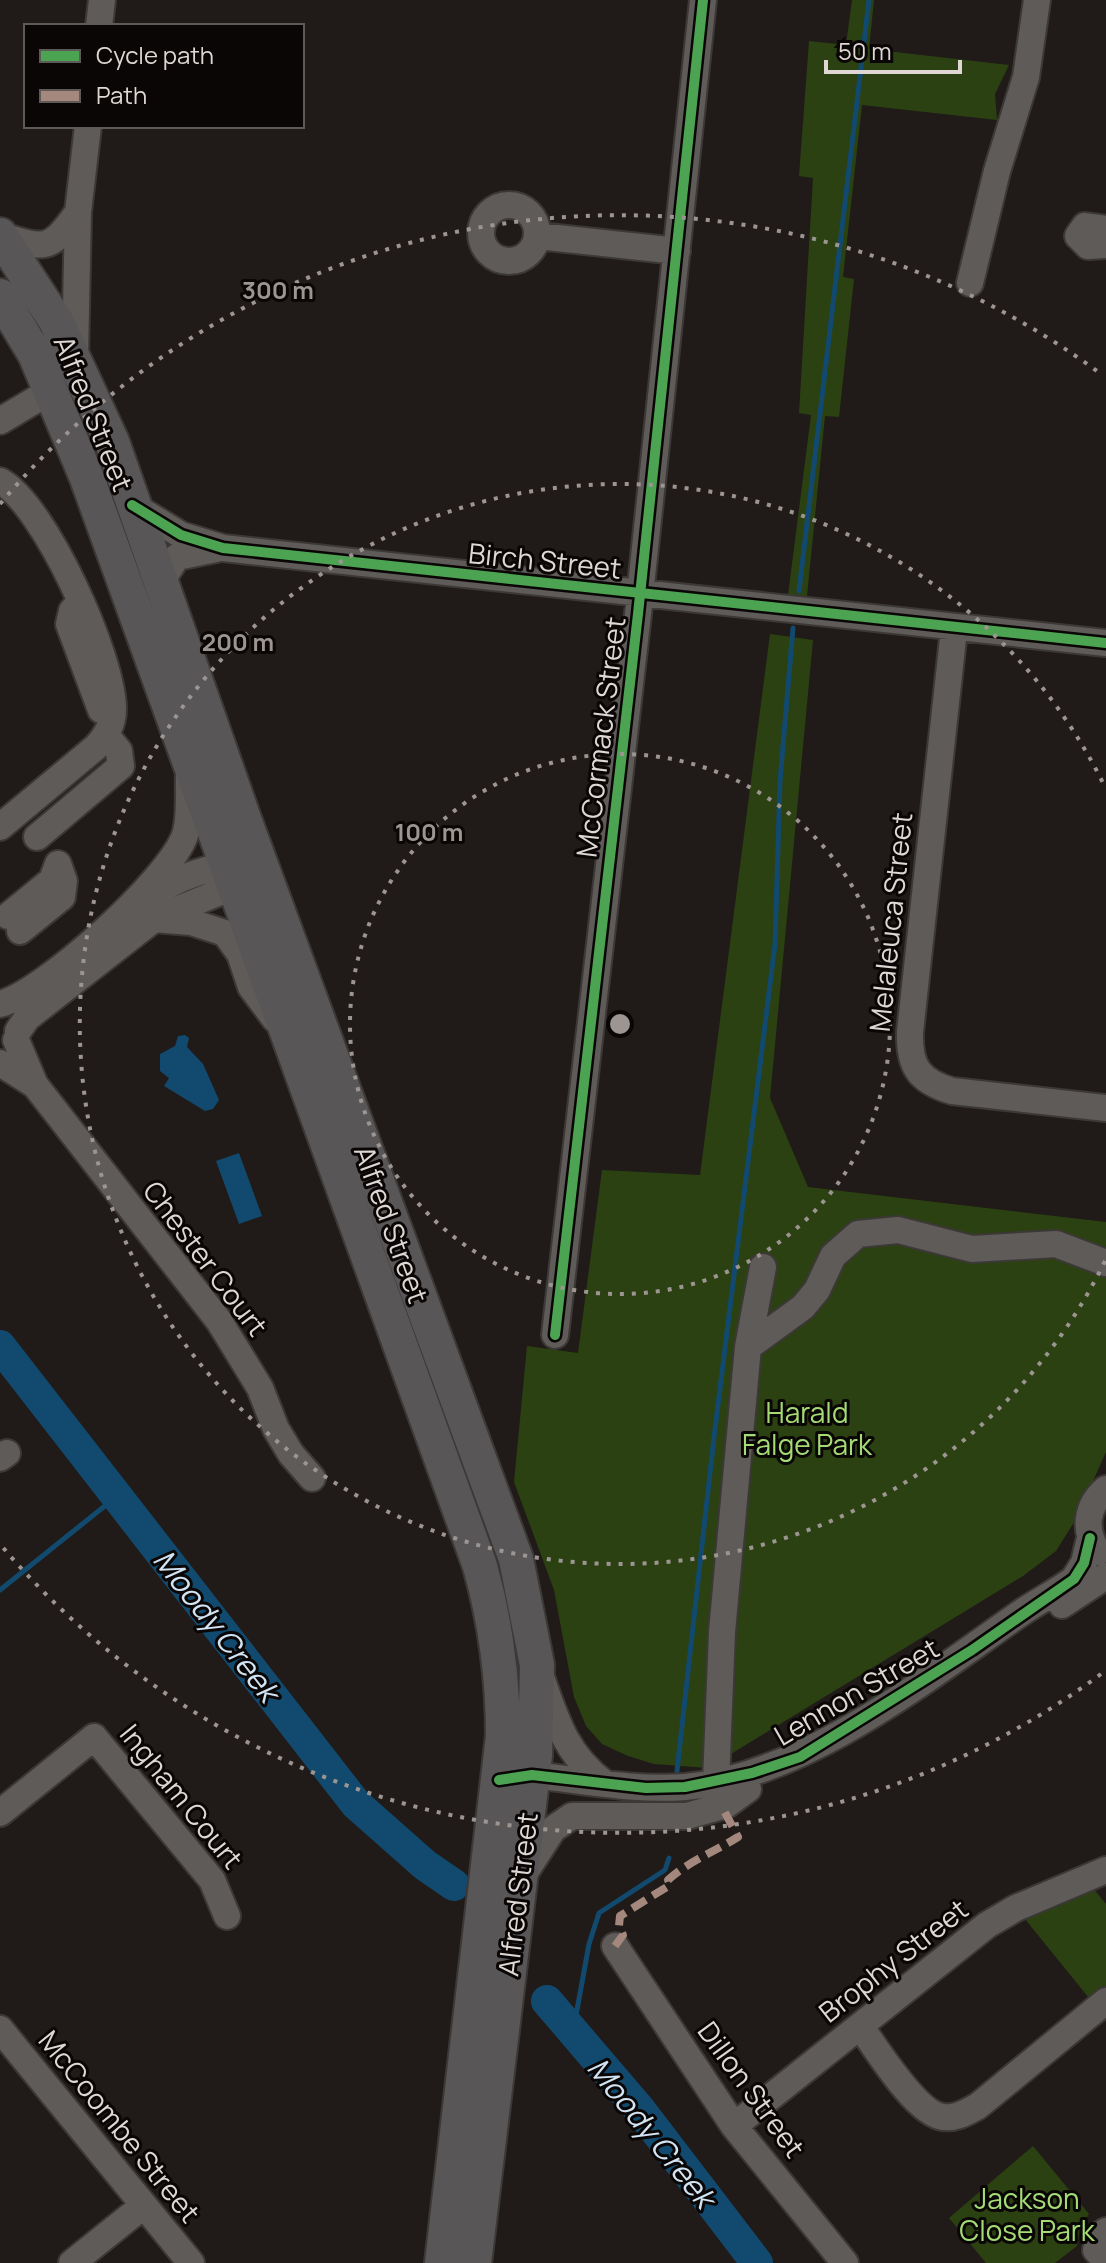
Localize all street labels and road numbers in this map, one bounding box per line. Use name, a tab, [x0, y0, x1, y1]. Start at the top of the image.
street label: Alfred Street	[46, 329, 142, 497]
street label: Birch Street	[467, 533, 623, 587]
street label: McCormack Street	[566, 614, 634, 860]
street label: Melaleuca Street	[860, 810, 920, 1034]
street label: Alfred Street	[346, 1140, 438, 1308]
street label: Chester Court	[135, 1173, 277, 1343]
street label: Lennon Street	[767, 1628, 945, 1754]
street label: Ingham Court	[112, 1716, 252, 1876]
street label: Alfred Street	[488, 1810, 546, 1978]
street label: Brophy Street	[811, 1890, 975, 2030]
street label: Dillon Street	[690, 2013, 814, 2165]
street label: McCoombe Street	[31, 2022, 209, 2230]

